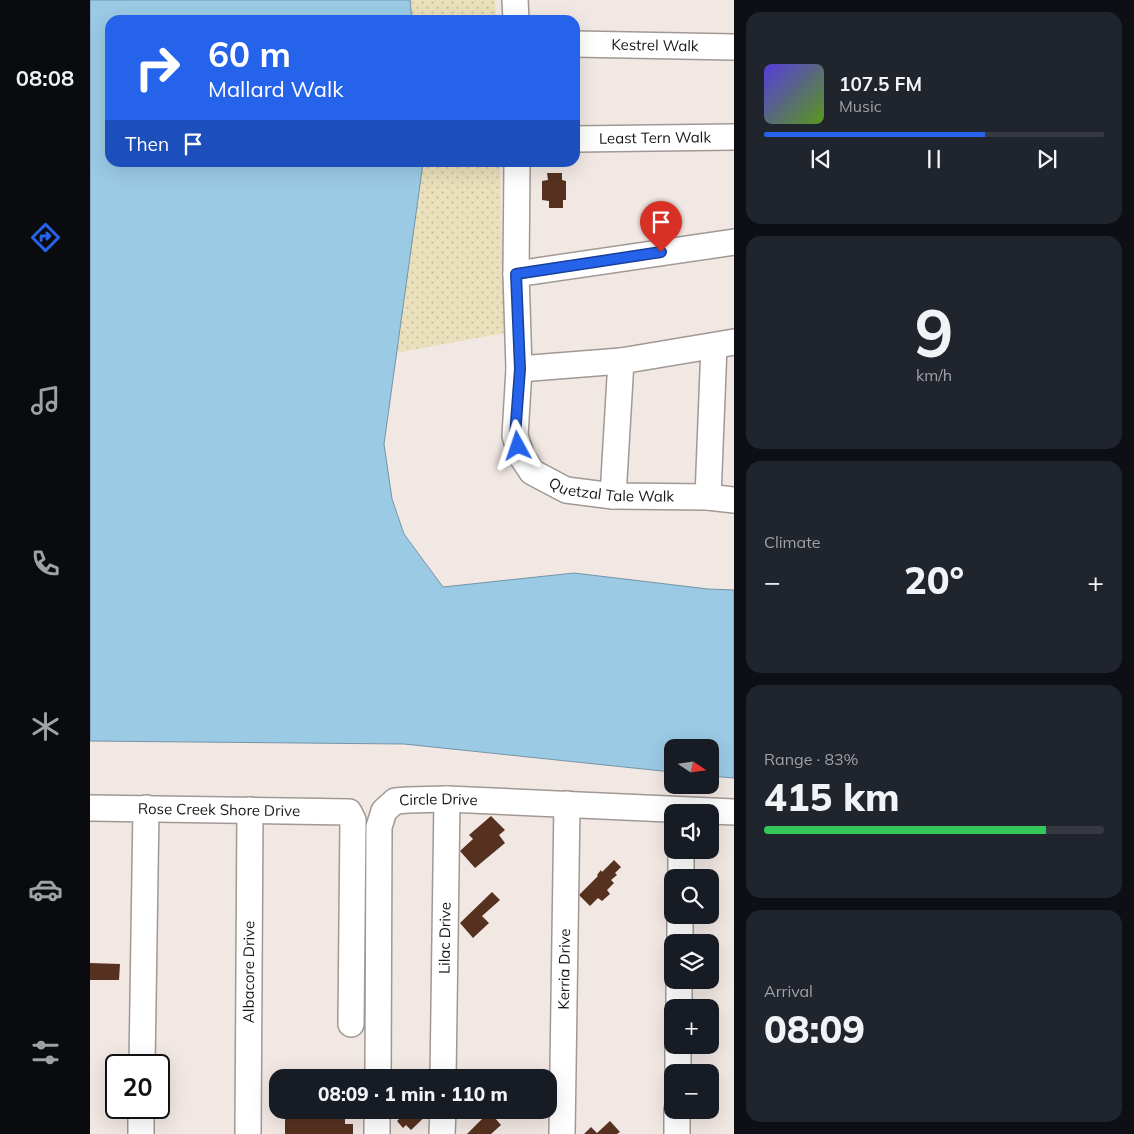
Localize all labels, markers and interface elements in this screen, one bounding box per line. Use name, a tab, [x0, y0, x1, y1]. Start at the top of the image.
text: 60 m	[208, 32, 291, 76]
icon: right	[125, 35, 190, 100]
street label: Kestrel Walk	[611, 35, 699, 55]
text: 08:08	[16, 64, 74, 92]
text: 107.5 FM	[839, 72, 922, 96]
text: Mallard Walk	[208, 75, 344, 103]
text: Music	[839, 96, 882, 116]
street label: Least Tern Walk	[599, 127, 712, 148]
icon: arrive	[179, 130, 207, 158]
text: Then	[125, 132, 169, 156]
icon: previous	[807, 145, 835, 173]
icon: pause	[920, 145, 948, 173]
icon: next	[1033, 145, 1061, 173]
pin	[640, 201, 682, 252]
icon: arrive	[647, 208, 675, 236]
icon: directions	[28, 220, 63, 255]
text: 9	[914, 292, 954, 373]
text: km/h	[916, 365, 952, 385]
icon: music	[28, 383, 63, 418]
position arrow	[491, 419, 543, 471]
street label: Quetzal Tale Walk	[546, 473, 675, 506]
text: Climate	[764, 532, 820, 552]
icon: phone	[28, 546, 63, 581]
text: 20°	[904, 556, 964, 604]
text: −	[764, 564, 781, 599]
text: +	[1087, 564, 1104, 599]
icon: climate	[28, 709, 63, 744]
north arrow	[664, 739, 719, 794]
map controls	[664, 739, 719, 1119]
text: Range · 83%	[764, 749, 859, 769]
text: 415 km	[764, 773, 900, 821]
street label: Circle Drive	[398, 789, 478, 810]
street label: Rose Creek Shore Drive	[138, 799, 300, 820]
button: sound	[664, 804, 719, 859]
button: search	[664, 869, 719, 924]
icon: car	[28, 872, 63, 907]
street label: Lilac Drive	[434, 902, 455, 974]
street label: Albacore Drive	[239, 921, 258, 1023]
street label: Kerria Drive	[554, 928, 574, 1010]
button: layers	[664, 934, 719, 989]
text: Arrival	[764, 981, 813, 1001]
button: +	[664, 999, 719, 1054]
text: 08:09	[764, 1005, 865, 1053]
icon: filters	[28, 1035, 63, 1070]
speed limit sign: 20	[105, 1054, 170, 1119]
button: −	[664, 1064, 719, 1119]
text: 08:09 · 1 min · 110 m	[318, 1082, 508, 1106]

